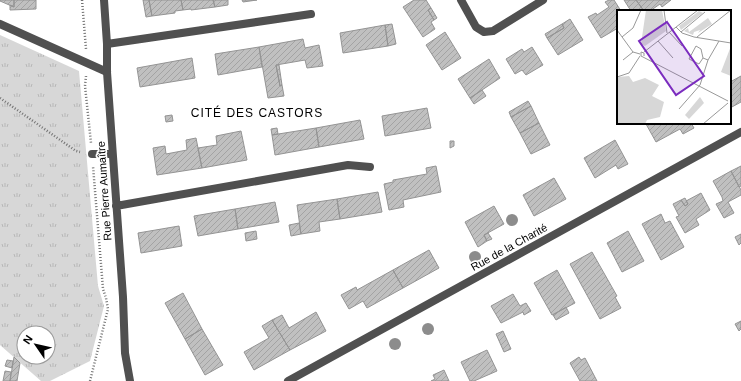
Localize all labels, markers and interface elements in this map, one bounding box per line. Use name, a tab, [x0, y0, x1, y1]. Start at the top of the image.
inset map	[617, 10, 731, 124]
district label: CITÉ DES CASTORS	[191, 105, 323, 120]
street label: Rue Pierre Aumaître	[95, 141, 113, 241]
street label: Rue de la Charité	[469, 221, 549, 273]
north arrow	[16, 325, 56, 365]
text: N	[21, 333, 35, 346]

